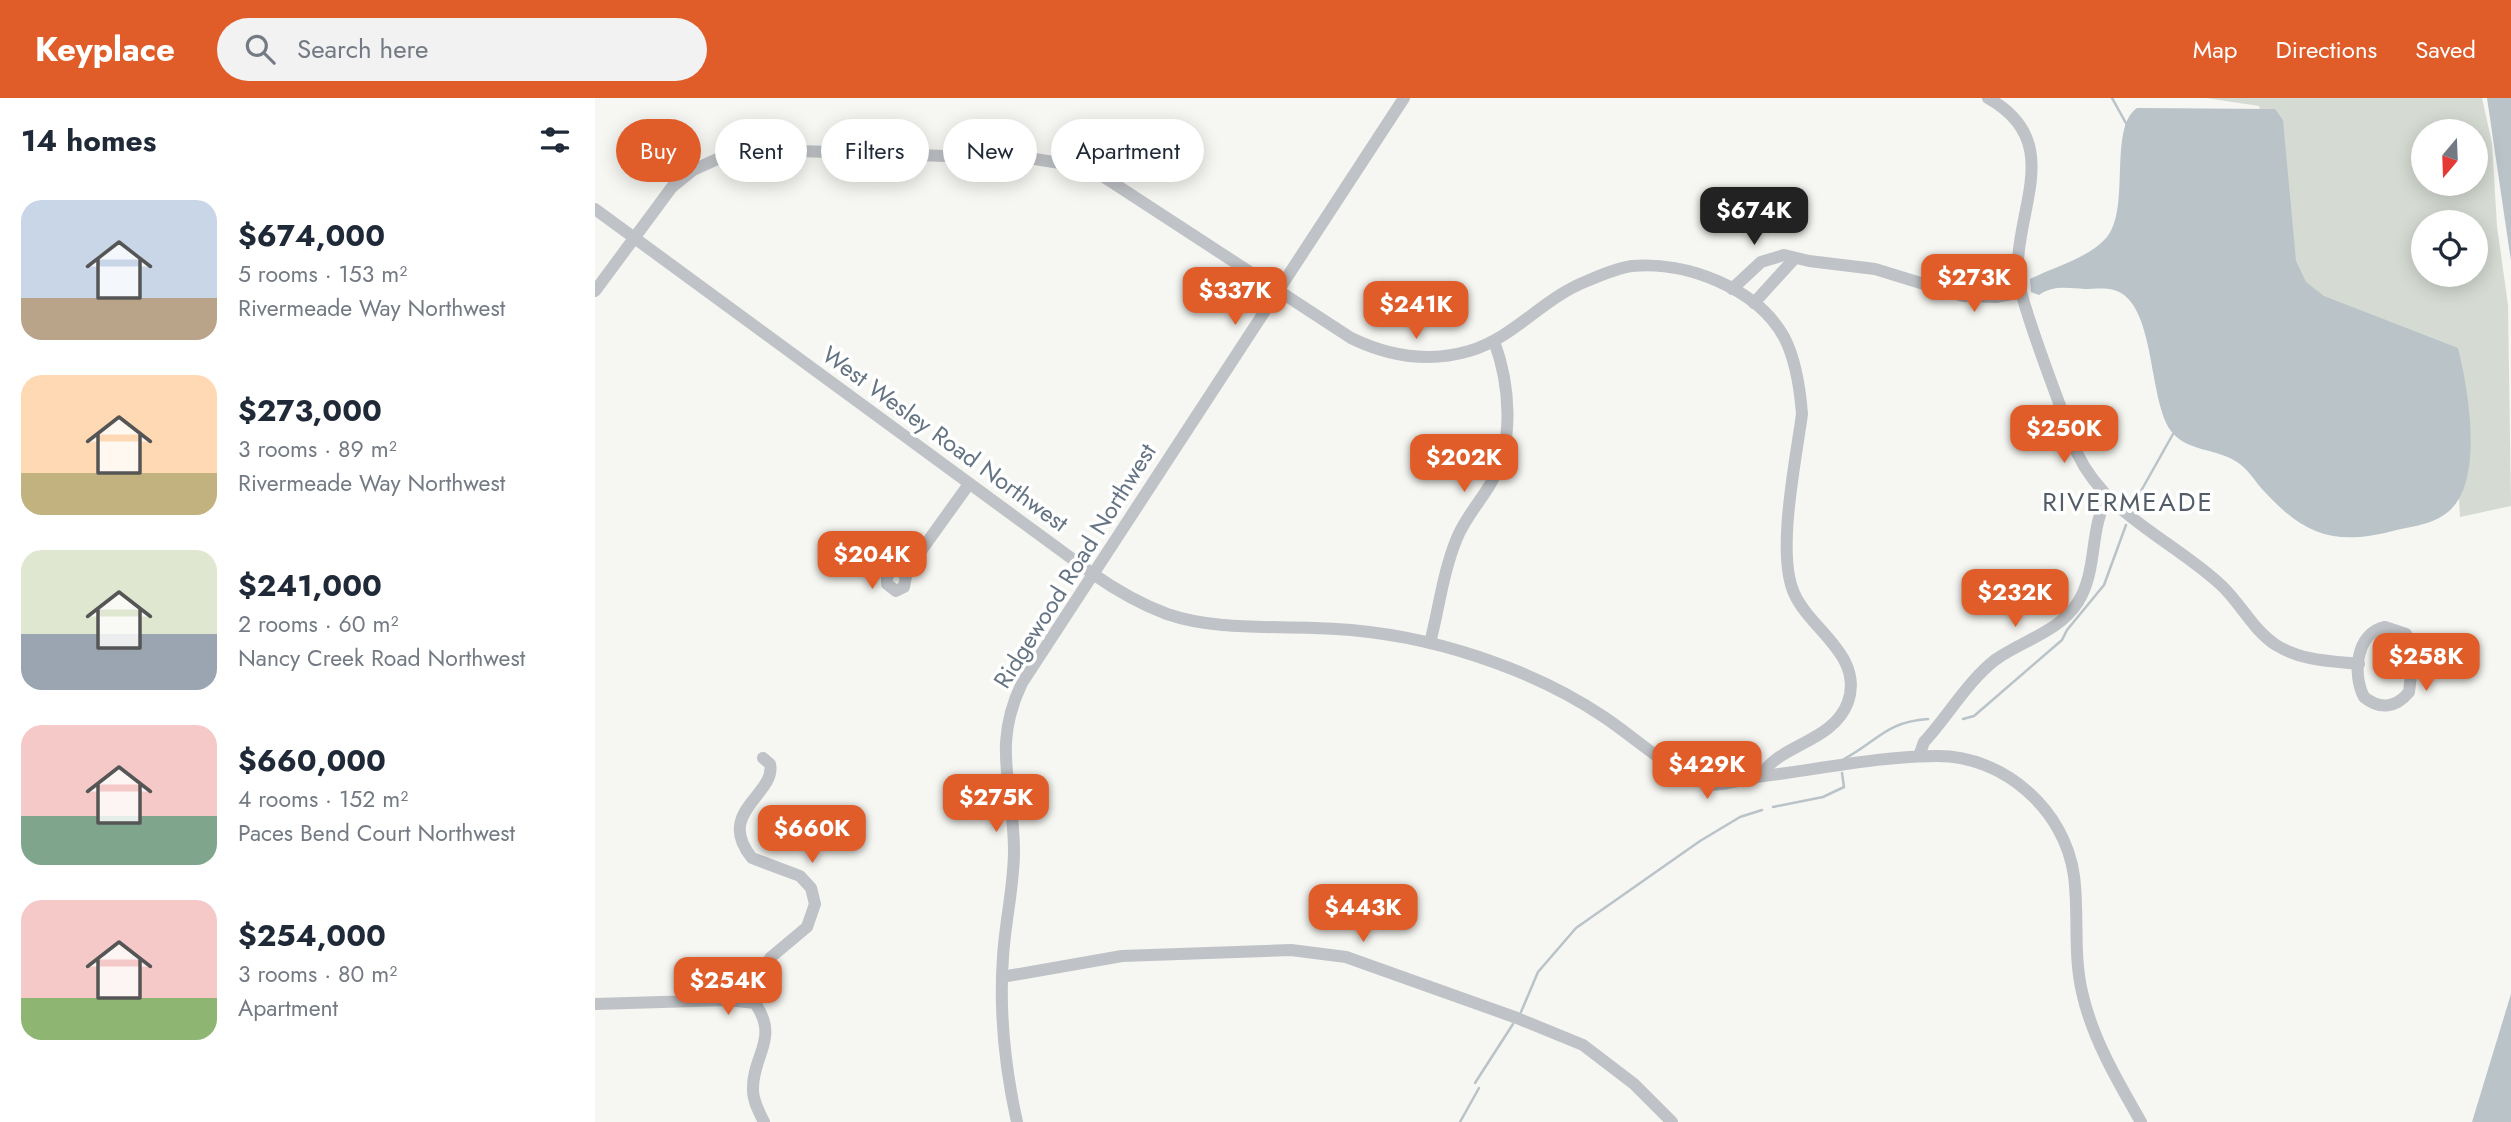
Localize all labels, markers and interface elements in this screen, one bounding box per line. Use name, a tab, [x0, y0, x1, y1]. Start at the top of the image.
search box	[217, 18, 707, 81]
text: Keyplace	[35, 26, 175, 73]
icon: search	[241, 30, 279, 68]
text: Search here	[297, 30, 428, 68]
text: Map	[2193, 32, 2238, 67]
text: Directions	[2276, 32, 2377, 67]
text: Saved	[2415, 32, 2476, 67]
text: 14 homes	[21, 119, 156, 162]
chip: Buy	[616, 119, 701, 182]
chip: Rent	[715, 119, 807, 182]
chip: Filters	[821, 119, 929, 182]
chip: New	[943, 119, 1037, 182]
chip: Apartment	[1051, 119, 1204, 182]
north arrow	[2411, 119, 2489, 196]
map controls	[2411, 119, 2488, 287]
icon: filters	[536, 121, 574, 159]
pin: $674K	[1705, 188, 1803, 247]
text: $674K	[1716, 193, 1792, 227]
button: locate	[2411, 210, 2488, 287]
text: $674,000	[238, 214, 385, 257]
icon: home	[77, 228, 161, 312]
pin: $273K	[1925, 254, 2023, 314]
text: 5 rooms · 153 m²	[238, 257, 407, 291]
text: $273K	[1937, 260, 2011, 294]
pin: $337K	[1186, 268, 1284, 327]
text: $337K	[1199, 273, 1271, 307]
pin: $241K	[1367, 282, 1465, 341]
text: $241K	[1379, 287, 1453, 321]
text: Rivermeade Way Northwest	[238, 291, 505, 325]
street label: West Wesley Road Northwest	[815, 337, 1076, 540]
text: $273,000	[238, 389, 382, 432]
icon: home	[77, 403, 161, 487]
pin: $250K	[2015, 406, 2113, 465]
text: $250K	[2026, 411, 2102, 445]
text: 3 rooms · 89 m²	[238, 432, 397, 466]
pin: $202K	[1415, 434, 1513, 494]
street label: Ridgewood Road Northwest	[985, 436, 1165, 695]
text: $202K	[1426, 440, 1502, 474]
text: Rivermeade Way Northwest	[238, 466, 505, 500]
district label: RIVERMEADE	[2042, 483, 2214, 521]
pin: $204K	[823, 532, 921, 591]
text: $204K	[834, 537, 910, 571]
text: $241,000	[238, 564, 382, 607]
pin: $232K	[1966, 570, 2064, 629]
text: $232K	[1978, 575, 2052, 609]
icon: home	[77, 578, 161, 662]
text: 2 rooms · 60 m²	[238, 607, 398, 641]
pin: $258K	[2377, 634, 2475, 693]
text: $258K	[2389, 639, 2463, 673]
text: Nancy Creek Road Northwest	[238, 641, 525, 675]
text: $660,000	[238, 739, 386, 782]
pin: $429K	[1658, 742, 1756, 801]
text: $429K	[1669, 747, 1745, 781]
icon: home	[77, 753, 161, 837]
pin: $275K	[947, 774, 1045, 834]
text: $275K	[959, 780, 1033, 814]
text: 4 rooms · 152 m²	[238, 782, 408, 816]
pin: $660K	[763, 806, 861, 865]
text: $660K	[774, 811, 850, 845]
text: Paces Bend Court Northwest	[238, 816, 515, 850]
pin: $443K	[1314, 884, 1412, 944]
text: $443K	[1325, 890, 1401, 924]
text: $254,000	[238, 914, 386, 957]
icon: home	[77, 928, 161, 1012]
text: 3 rooms · 80 m²	[238, 957, 397, 991]
pin: $254K	[679, 958, 777, 1017]
text: $254K	[690, 963, 766, 997]
text: Apartment	[238, 991, 338, 1025]

